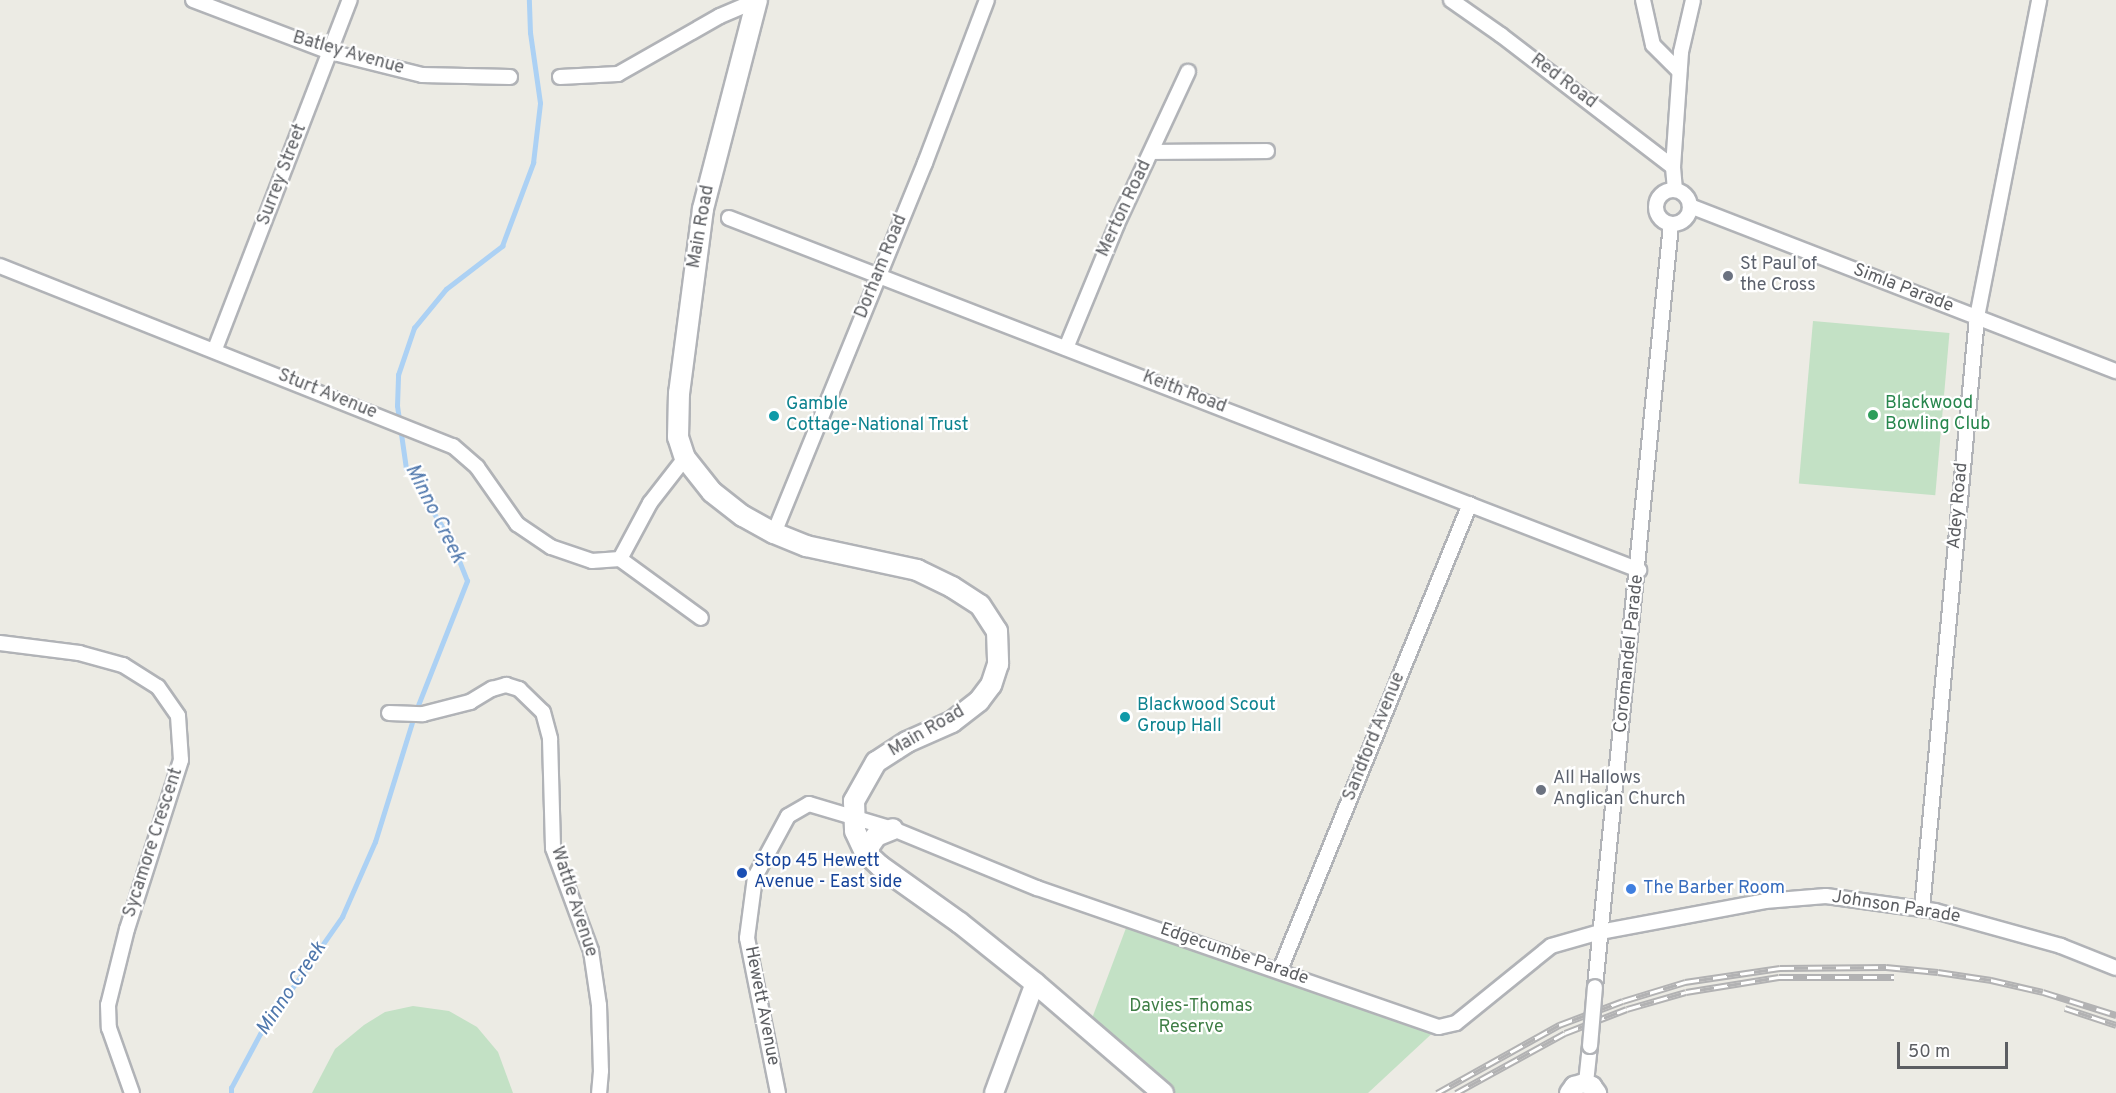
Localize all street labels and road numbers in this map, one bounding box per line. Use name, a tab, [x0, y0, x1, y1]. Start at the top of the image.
street label: Batley Avenue	[289, 28, 407, 80]
street label: Red Road	[1526, 50, 1600, 114]
street label: Surrey Street	[254, 121, 312, 229]
street label: Merton Road	[1093, 157, 1157, 261]
street label: Main Road	[684, 184, 720, 270]
street label: Dorham Road	[851, 212, 913, 322]
street label: Simla Parade	[1850, 260, 1956, 318]
street label: Sturt Avenue	[274, 365, 380, 425]
street label: Keith Road	[1139, 367, 1229, 419]
street label: Adey Road	[1944, 462, 1974, 550]
street label: Coromandel Parade	[1611, 574, 1649, 734]
street label: Sandford Avenue	[1339, 669, 1411, 805]
street label: Main Road	[885, 702, 969, 762]
street label: Sycamore Crescent	[120, 766, 188, 920]
street label: Wattle Avenue	[545, 844, 601, 960]
street label: Johnson Parade	[1830, 887, 1962, 929]
street label: Edgecumbe Parade	[1157, 919, 1311, 991]
street label: Hewett Avenue	[739, 944, 783, 1068]

